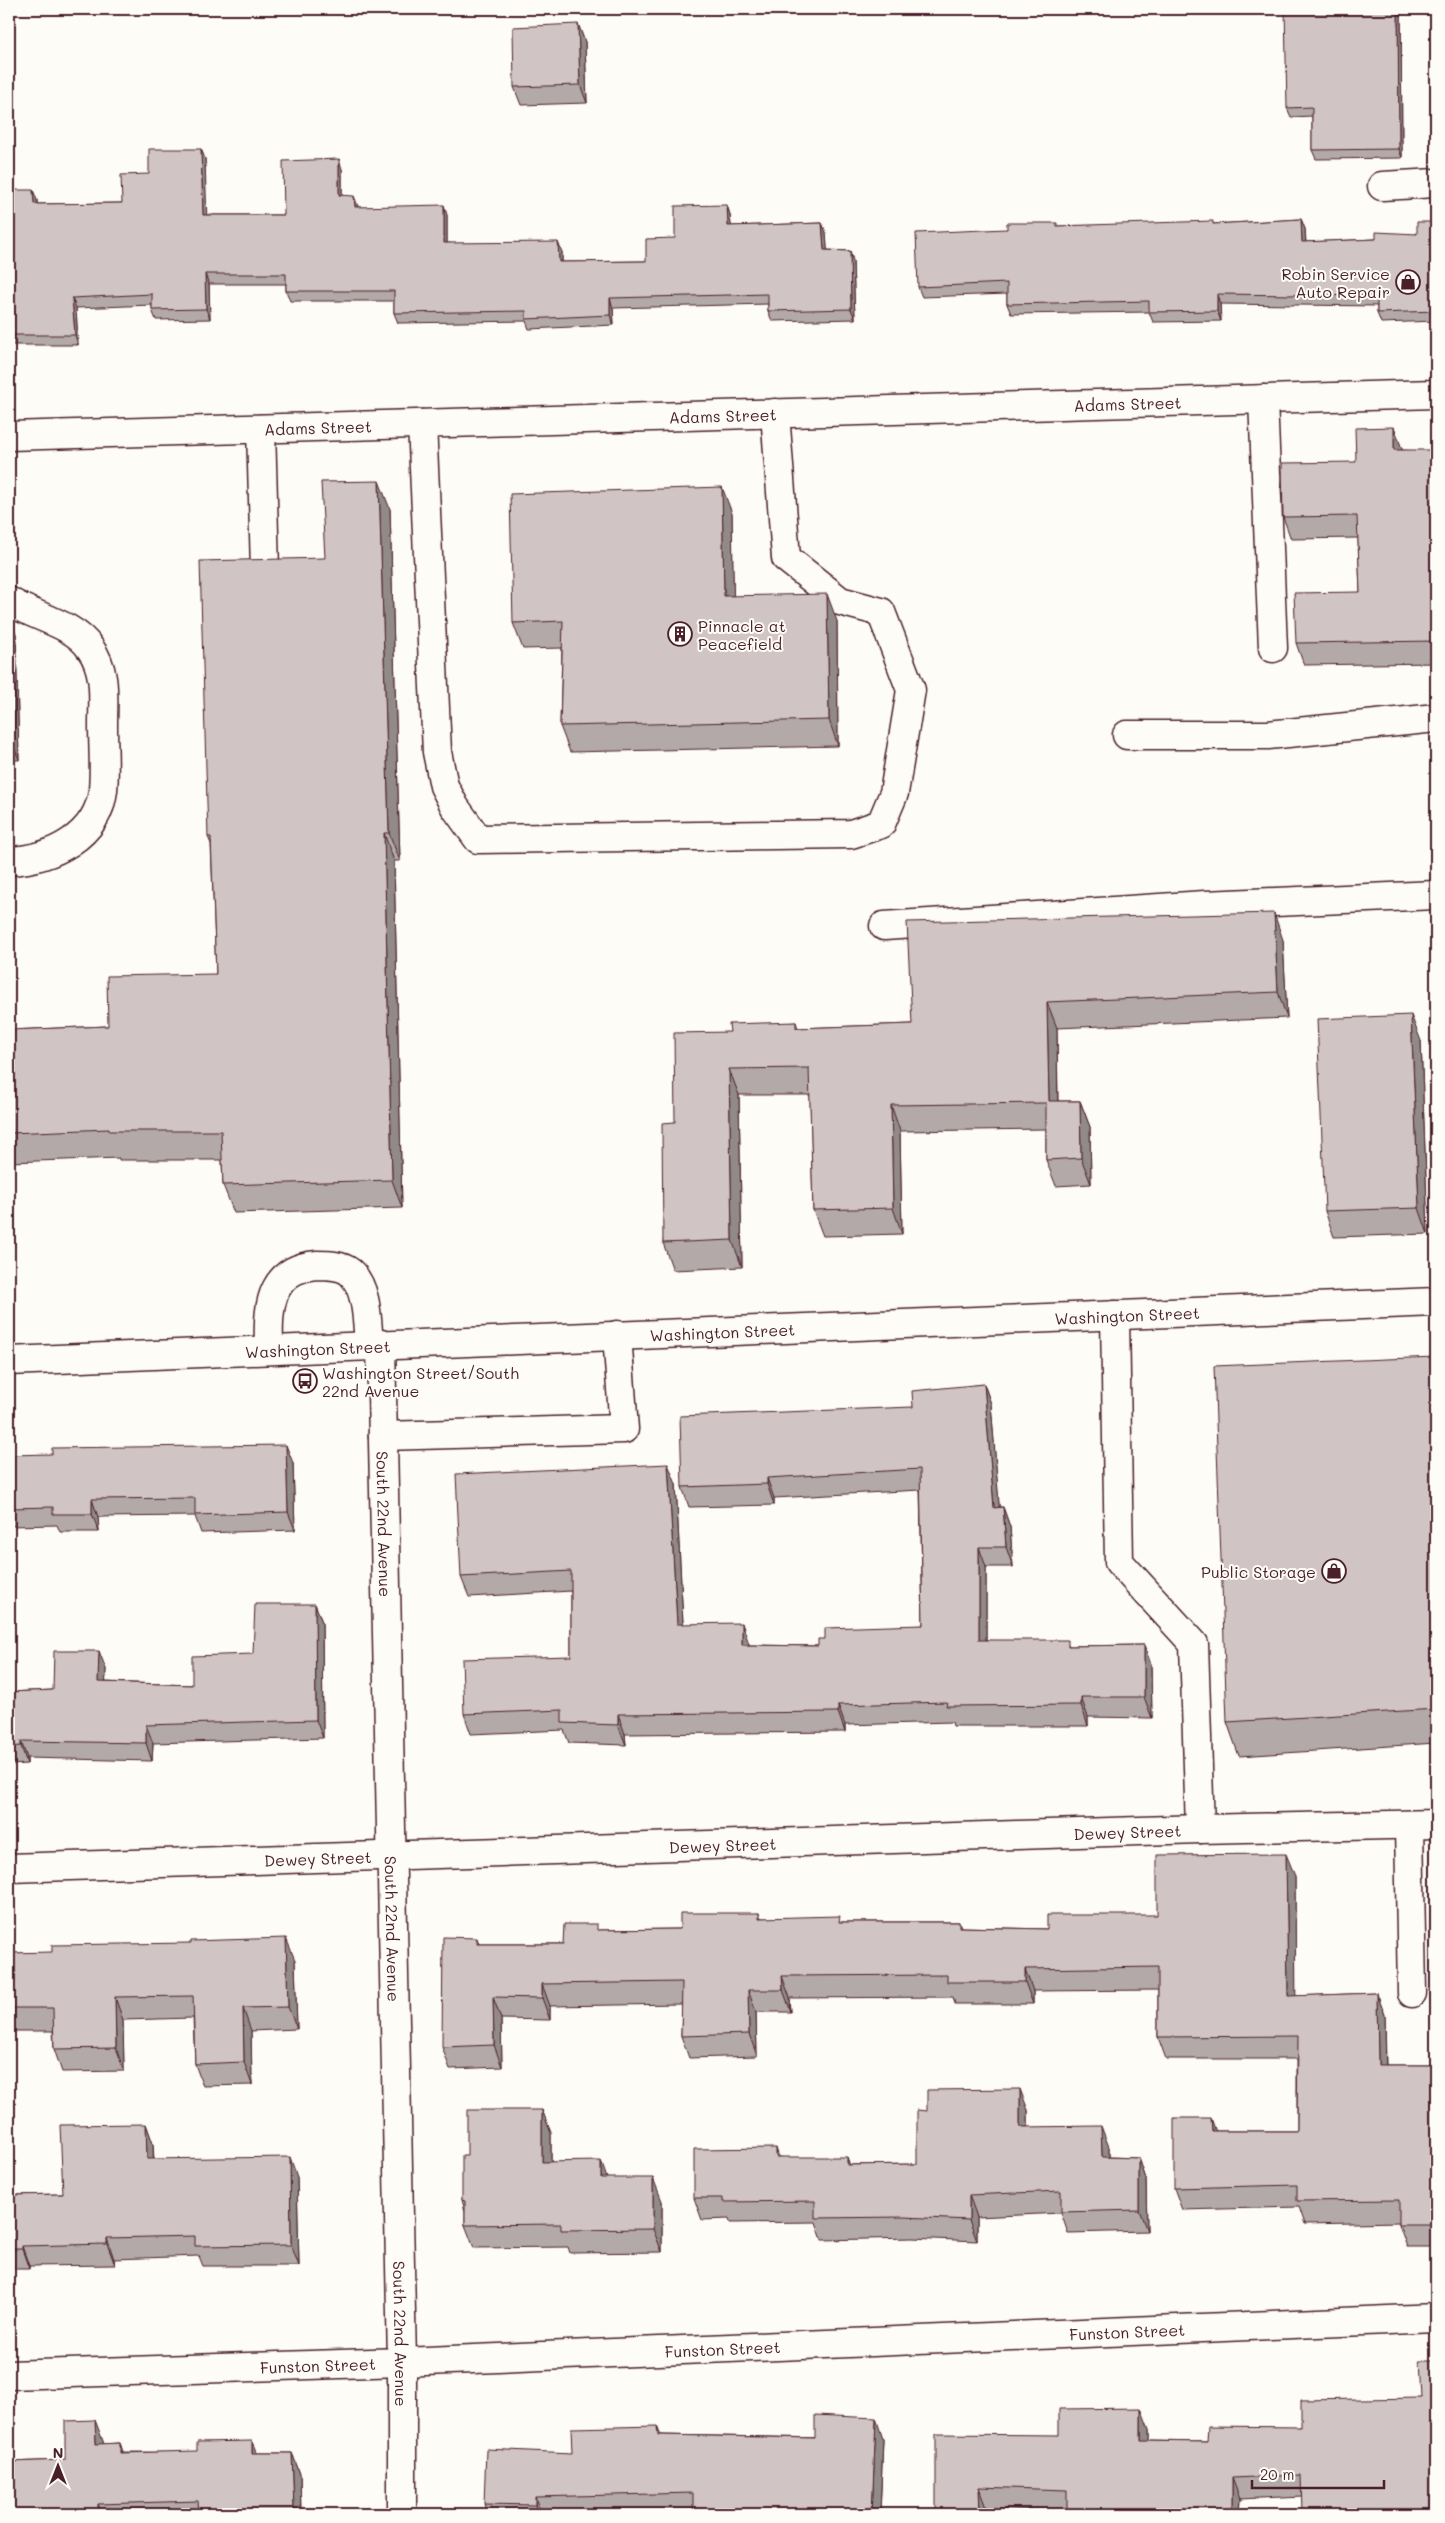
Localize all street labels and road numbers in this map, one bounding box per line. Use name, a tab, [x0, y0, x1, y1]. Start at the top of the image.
street label: Adams Street	[1073, 391, 1182, 415]
street label: Adams Street	[668, 403, 777, 427]
street label: Adams Street	[264, 415, 372, 439]
street label: Washington Street	[1054, 1301, 1200, 1328]
street label: Washington Street	[649, 1318, 795, 1345]
street label: Washington Street	[245, 1335, 391, 1362]
street label: South 22nd Avenue	[373, 1451, 397, 1597]
street label: Dewey Street	[1073, 1819, 1182, 1844]
street label: Dewey Street	[668, 1832, 777, 1857]
street label: Dewey Street	[264, 1846, 372, 1870]
street label: South 22nd Avenue	[381, 1856, 405, 2002]
street label: South 22nd Avenue	[389, 2261, 413, 2407]
street label: Funston Street	[1069, 2318, 1185, 2344]
street label: Funston Street	[664, 2335, 781, 2361]
street label: Funston Street	[260, 2352, 376, 2377]

